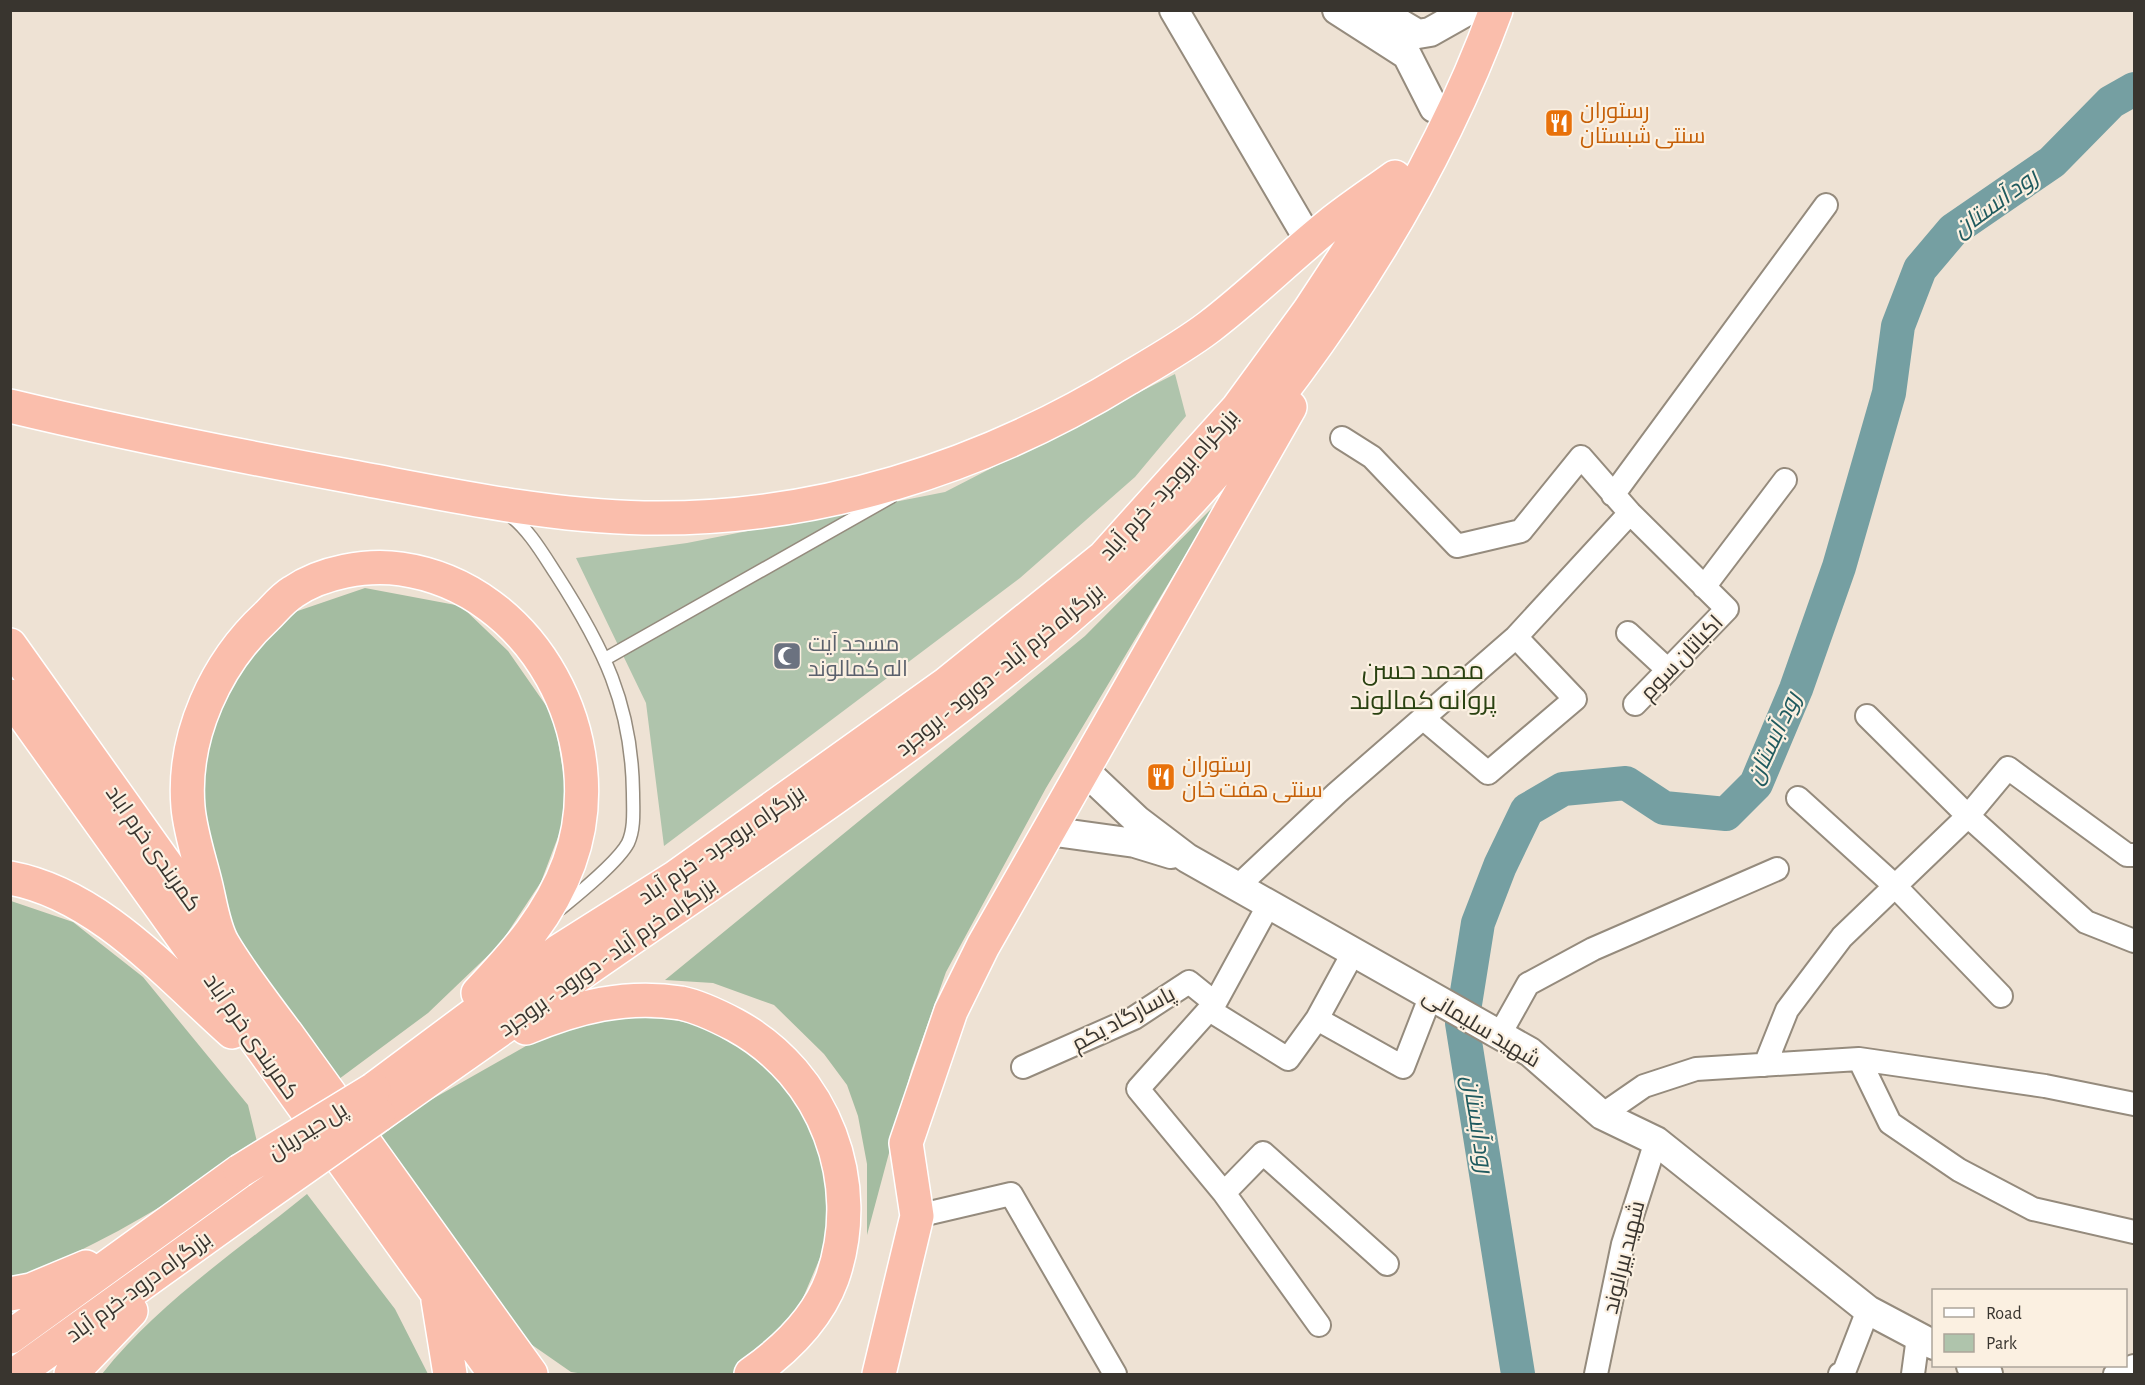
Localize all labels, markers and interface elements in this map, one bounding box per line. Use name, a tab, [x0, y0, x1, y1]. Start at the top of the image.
place label: رستوران سنتی شبستان	[1580, 100, 1705, 149]
restaurant icon: رستوران سنتی شبستان	[1543, 107, 1575, 139]
water label: رود آبستان	[1948, 163, 2044, 243]
street label: بزرگراه بروجرد - خرم آباد	[1094, 403, 1245, 567]
street label: بزرگراه خرم آباد - دورود - بروجرد	[890, 578, 1110, 763]
street label: اکباتان سوم	[1636, 611, 1730, 707]
place label: مسجد آیت اله کمالوند	[808, 631, 908, 681]
mosque icon: مسجد آیت اله کمالوند	[771, 640, 803, 672]
district label: محمد حسن پروانه کمالوند	[1350, 658, 1496, 717]
water label: رود آبستان	[1740, 687, 1807, 788]
place label: رستوران سنتی هفت خان	[1182, 754, 1323, 803]
restaurant icon: رستوران سنتی هفت خان	[1145, 761, 1177, 793]
street label: بزرگراه بروجرد - خرم آباد	[633, 779, 811, 912]
street label: کمربندی خرم اباد	[99, 782, 205, 918]
street label: بزرگراه خرم آباد - دورود - بروجرد	[494, 872, 723, 1044]
street label: کمربندی خرم آباد	[197, 969, 304, 1106]
street label: پاسارگاد یکم	[1068, 983, 1181, 1059]
street label: شهید سلیمانی	[1418, 984, 1544, 1073]
water label: رود آبستان	[1456, 1074, 1499, 1176]
street label: پل حیدریان	[264, 1098, 352, 1166]
street label: شهید بیرانوند	[1599, 1198, 1651, 1317]
street label: بزرگراه درود-خرم آباد	[61, 1225, 217, 1350]
legend	[1932, 1289, 2127, 1367]
text: Road	[1986, 1305, 2022, 1323]
text: Park	[1986, 1335, 2018, 1353]

